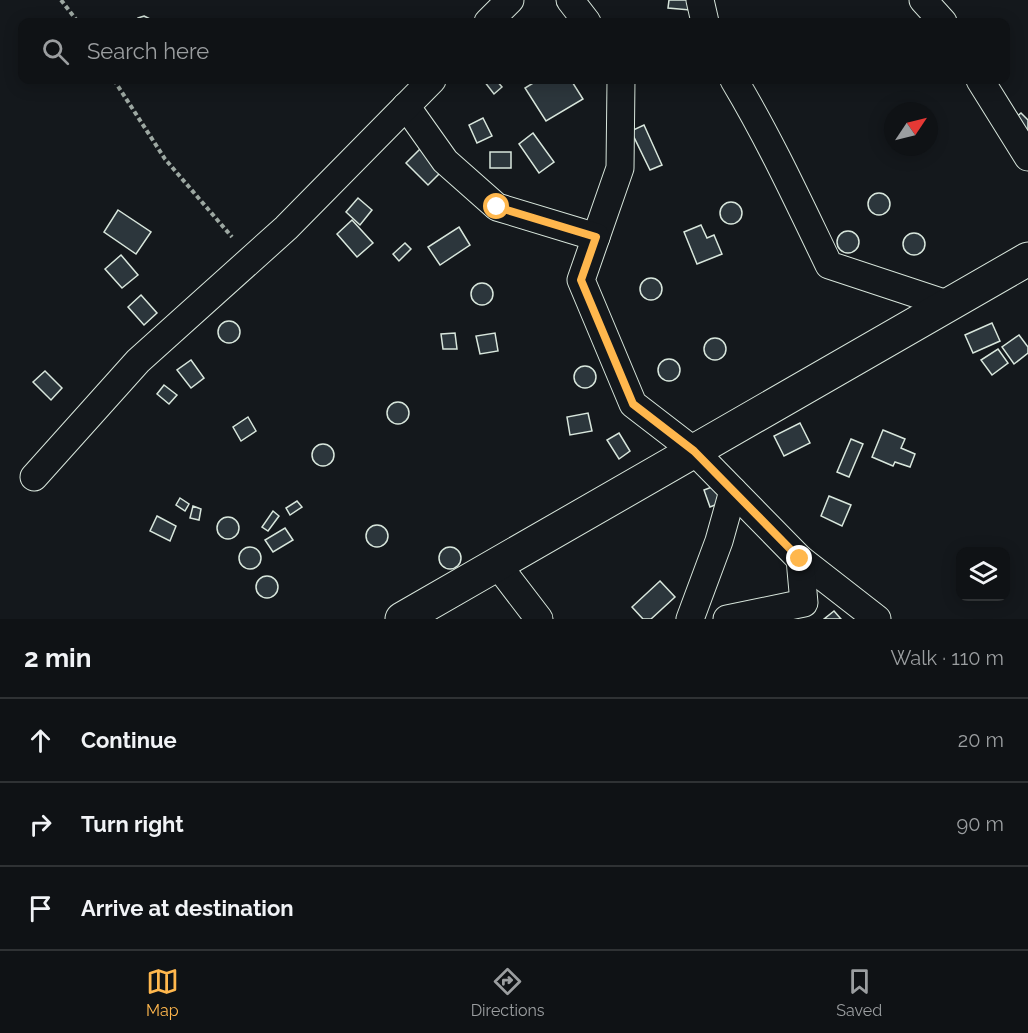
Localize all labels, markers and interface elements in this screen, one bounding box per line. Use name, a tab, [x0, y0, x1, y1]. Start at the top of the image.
search box	[18, 18, 1010, 84]
icon: search	[39, 35, 72, 68]
text: Search here	[87, 38, 209, 64]
north arrow	[884, 102, 938, 156]
route start	[483, 193, 509, 219]
route end	[786, 545, 812, 571]
map controls	[956, 547, 1010, 601]
button: layers	[956, 547, 1010, 601]
text: 2 min	[24, 643, 91, 673]
text: Walk · 110 m	[890, 646, 1004, 670]
icon: ahead	[24, 724, 57, 757]
text: Continue	[81, 727, 177, 753]
text: 20 m	[958, 728, 1004, 752]
icon: right	[24, 808, 57, 841]
text: Turn right	[81, 811, 184, 837]
text: 90 m	[957, 812, 1004, 836]
icon: arrive	[24, 892, 57, 925]
text: Arrive at destination	[81, 895, 294, 921]
tab: Map	[146, 965, 179, 1020]
tab: Directions	[471, 965, 545, 1020]
tab: Saved	[836, 965, 882, 1020]

